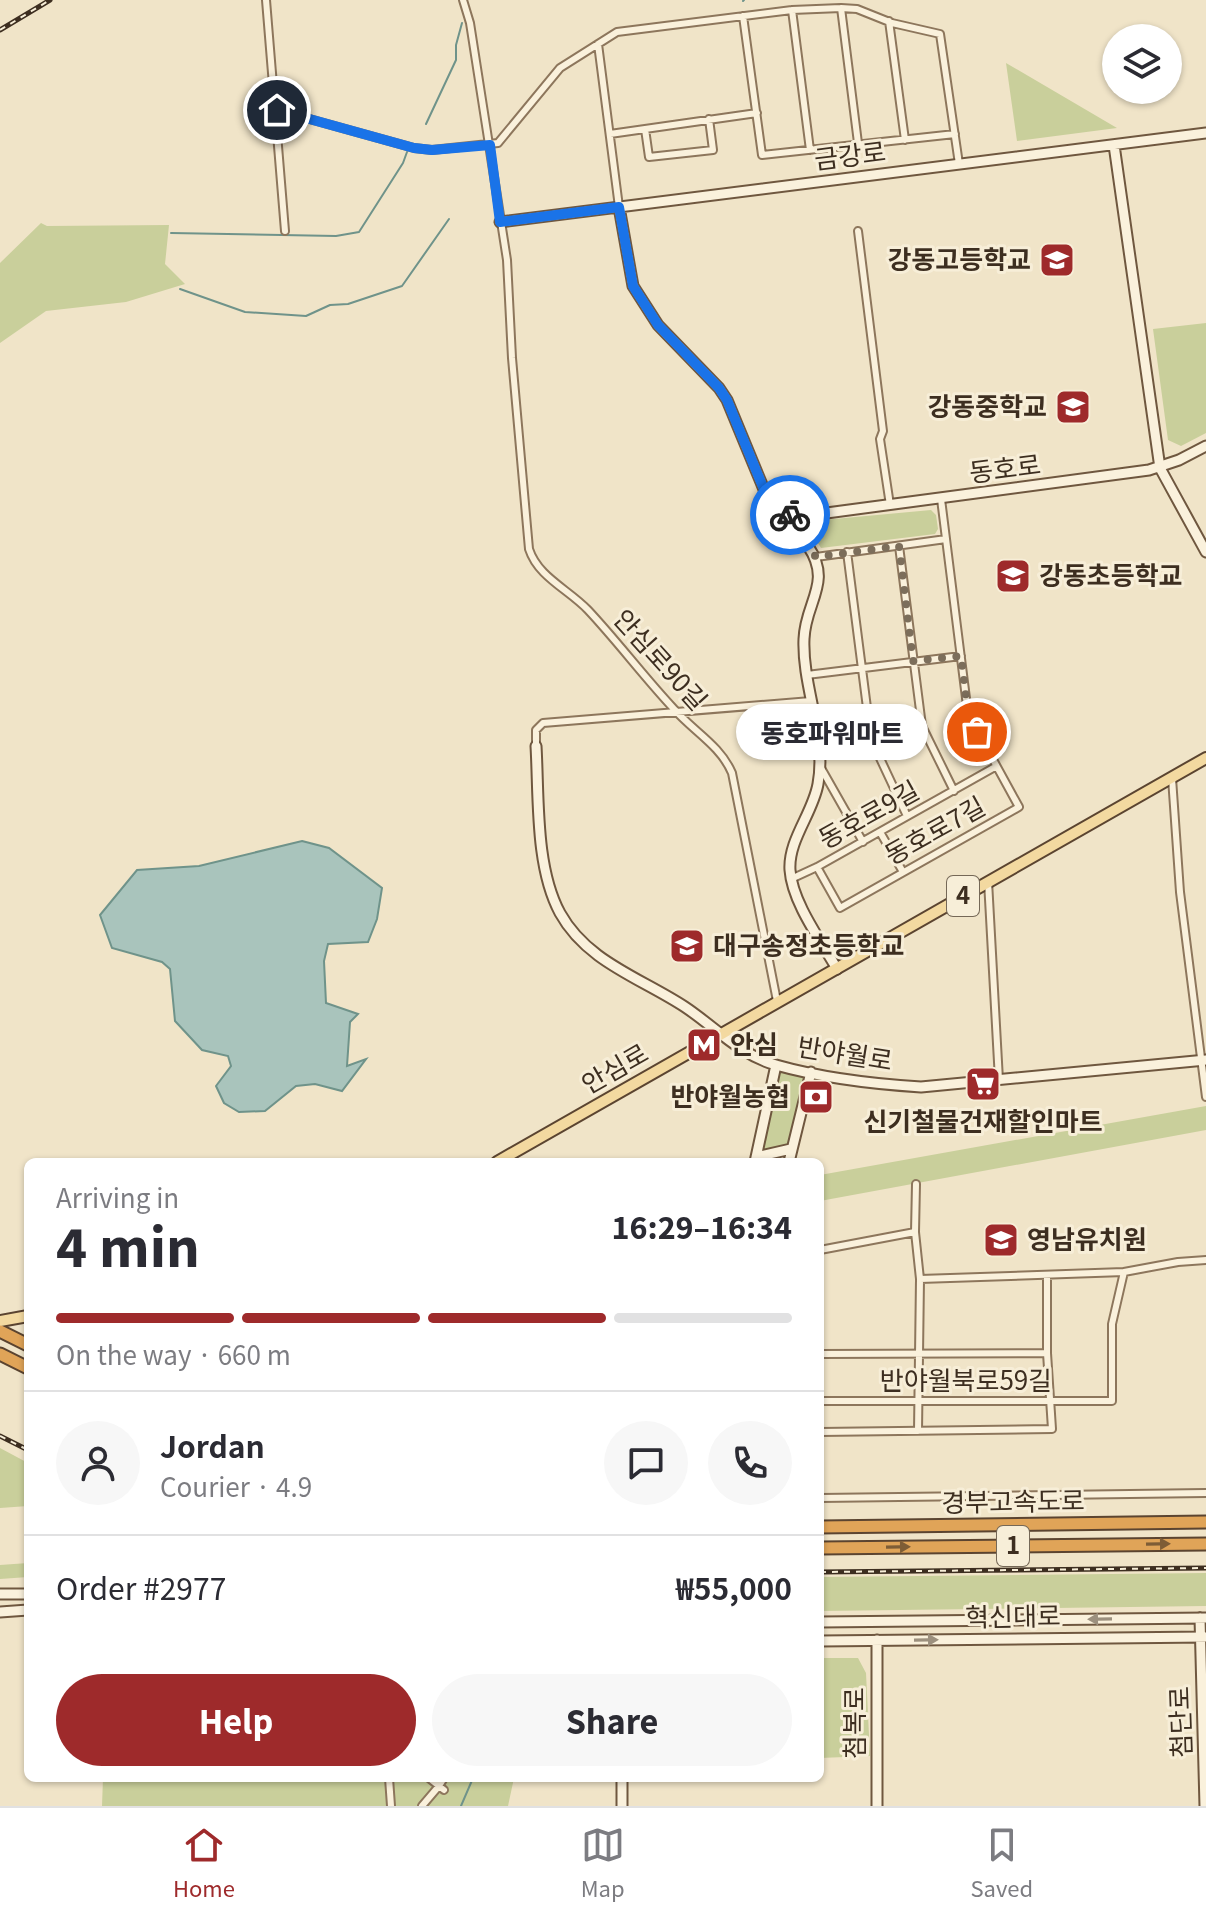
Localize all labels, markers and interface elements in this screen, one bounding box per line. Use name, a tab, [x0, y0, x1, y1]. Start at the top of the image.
map controls	[1102, 24, 1182, 104]
button: layers	[1102, 24, 1182, 104]
pin	[243, 76, 311, 144]
icon: home	[255, 88, 299, 132]
street label: 금강로	[812, 131, 888, 176]
place label: 강동고등학교	[887, 239, 1031, 276]
school or university icon: 강동고등학교	[1038, 241, 1076, 279]
place label: 강동중학교	[927, 386, 1047, 423]
school or university icon: 강동중학교	[1054, 388, 1092, 426]
street label: 동호로	[967, 444, 1043, 489]
courier	[750, 475, 830, 555]
icon: bike	[768, 493, 812, 537]
place label: 강동초등학교	[1039, 555, 1183, 592]
school or university icon: 강동초등학교	[994, 557, 1032, 595]
street label: 안심로90길	[606, 600, 717, 717]
pin	[943, 698, 1011, 766]
callout: 동호파워마트	[737, 704, 929, 760]
icon: bag	[955, 710, 999, 754]
text: 동호파워마트	[760, 713, 904, 750]
street label: 동호로9길	[811, 770, 925, 856]
street label: 동호로7길	[877, 786, 991, 872]
road number: 4	[947, 876, 979, 916]
place label: 대구송정초등학교	[713, 925, 904, 962]
school or university icon: 대구송정초등학교	[668, 927, 706, 965]
place label: 안심	[730, 1024, 778, 1061]
metro station icon: 안심	[685, 1026, 723, 1064]
street label: 반야월로	[795, 1026, 896, 1077]
street label: 안심로	[573, 1033, 654, 1101]
supermarket icon: 신기철물건재할인마트	[964, 1065, 1002, 1103]
place label: 반야월농협	[670, 1076, 790, 1113]
bank icon: 반야월농협	[797, 1078, 835, 1116]
place label: 신기철물건재할인마트	[863, 1101, 1103, 1138]
text: Arriving in	[56, 1178, 179, 1215]
text: 16:29–16:34	[612, 1204, 792, 1248]
text: 4 min	[56, 1207, 200, 1282]
place label: 영남유치원	[1027, 1219, 1147, 1256]
school or university icon: 영남유치원	[982, 1221, 1020, 1259]
text: On the way · 660 m	[56, 1335, 291, 1372]
street label: 반야월북로59길	[880, 1360, 1052, 1397]
button: person	[56, 1421, 140, 1505]
button: chat	[604, 1421, 688, 1505]
button: phone	[708, 1421, 792, 1505]
text: Jordan	[160, 1423, 265, 1467]
text: Courier · 4.9	[160, 1467, 312, 1504]
street label: 경부고속도로	[941, 1480, 1085, 1519]
road number: 1	[997, 1526, 1029, 1566]
one-way arrow	[1146, 1538, 1171, 1550]
one-way arrow	[886, 1541, 911, 1553]
text: Order #2977	[56, 1565, 226, 1609]
text: ₩55,000	[676, 1565, 792, 1609]
street label: 혁신대로	[965, 1595, 1061, 1634]
one-way arrow	[1087, 1613, 1112, 1625]
one-way arrow	[914, 1634, 939, 1646]
button: Help	[56, 1674, 416, 1766]
button: Share	[432, 1674, 792, 1766]
street label: 첨단로	[1159, 1686, 1198, 1759]
street label: 첨복로	[834, 1687, 871, 1759]
tab: Home	[173, 1823, 235, 1903]
tab: Map	[581, 1823, 625, 1903]
tab: Saved	[970, 1823, 1033, 1903]

